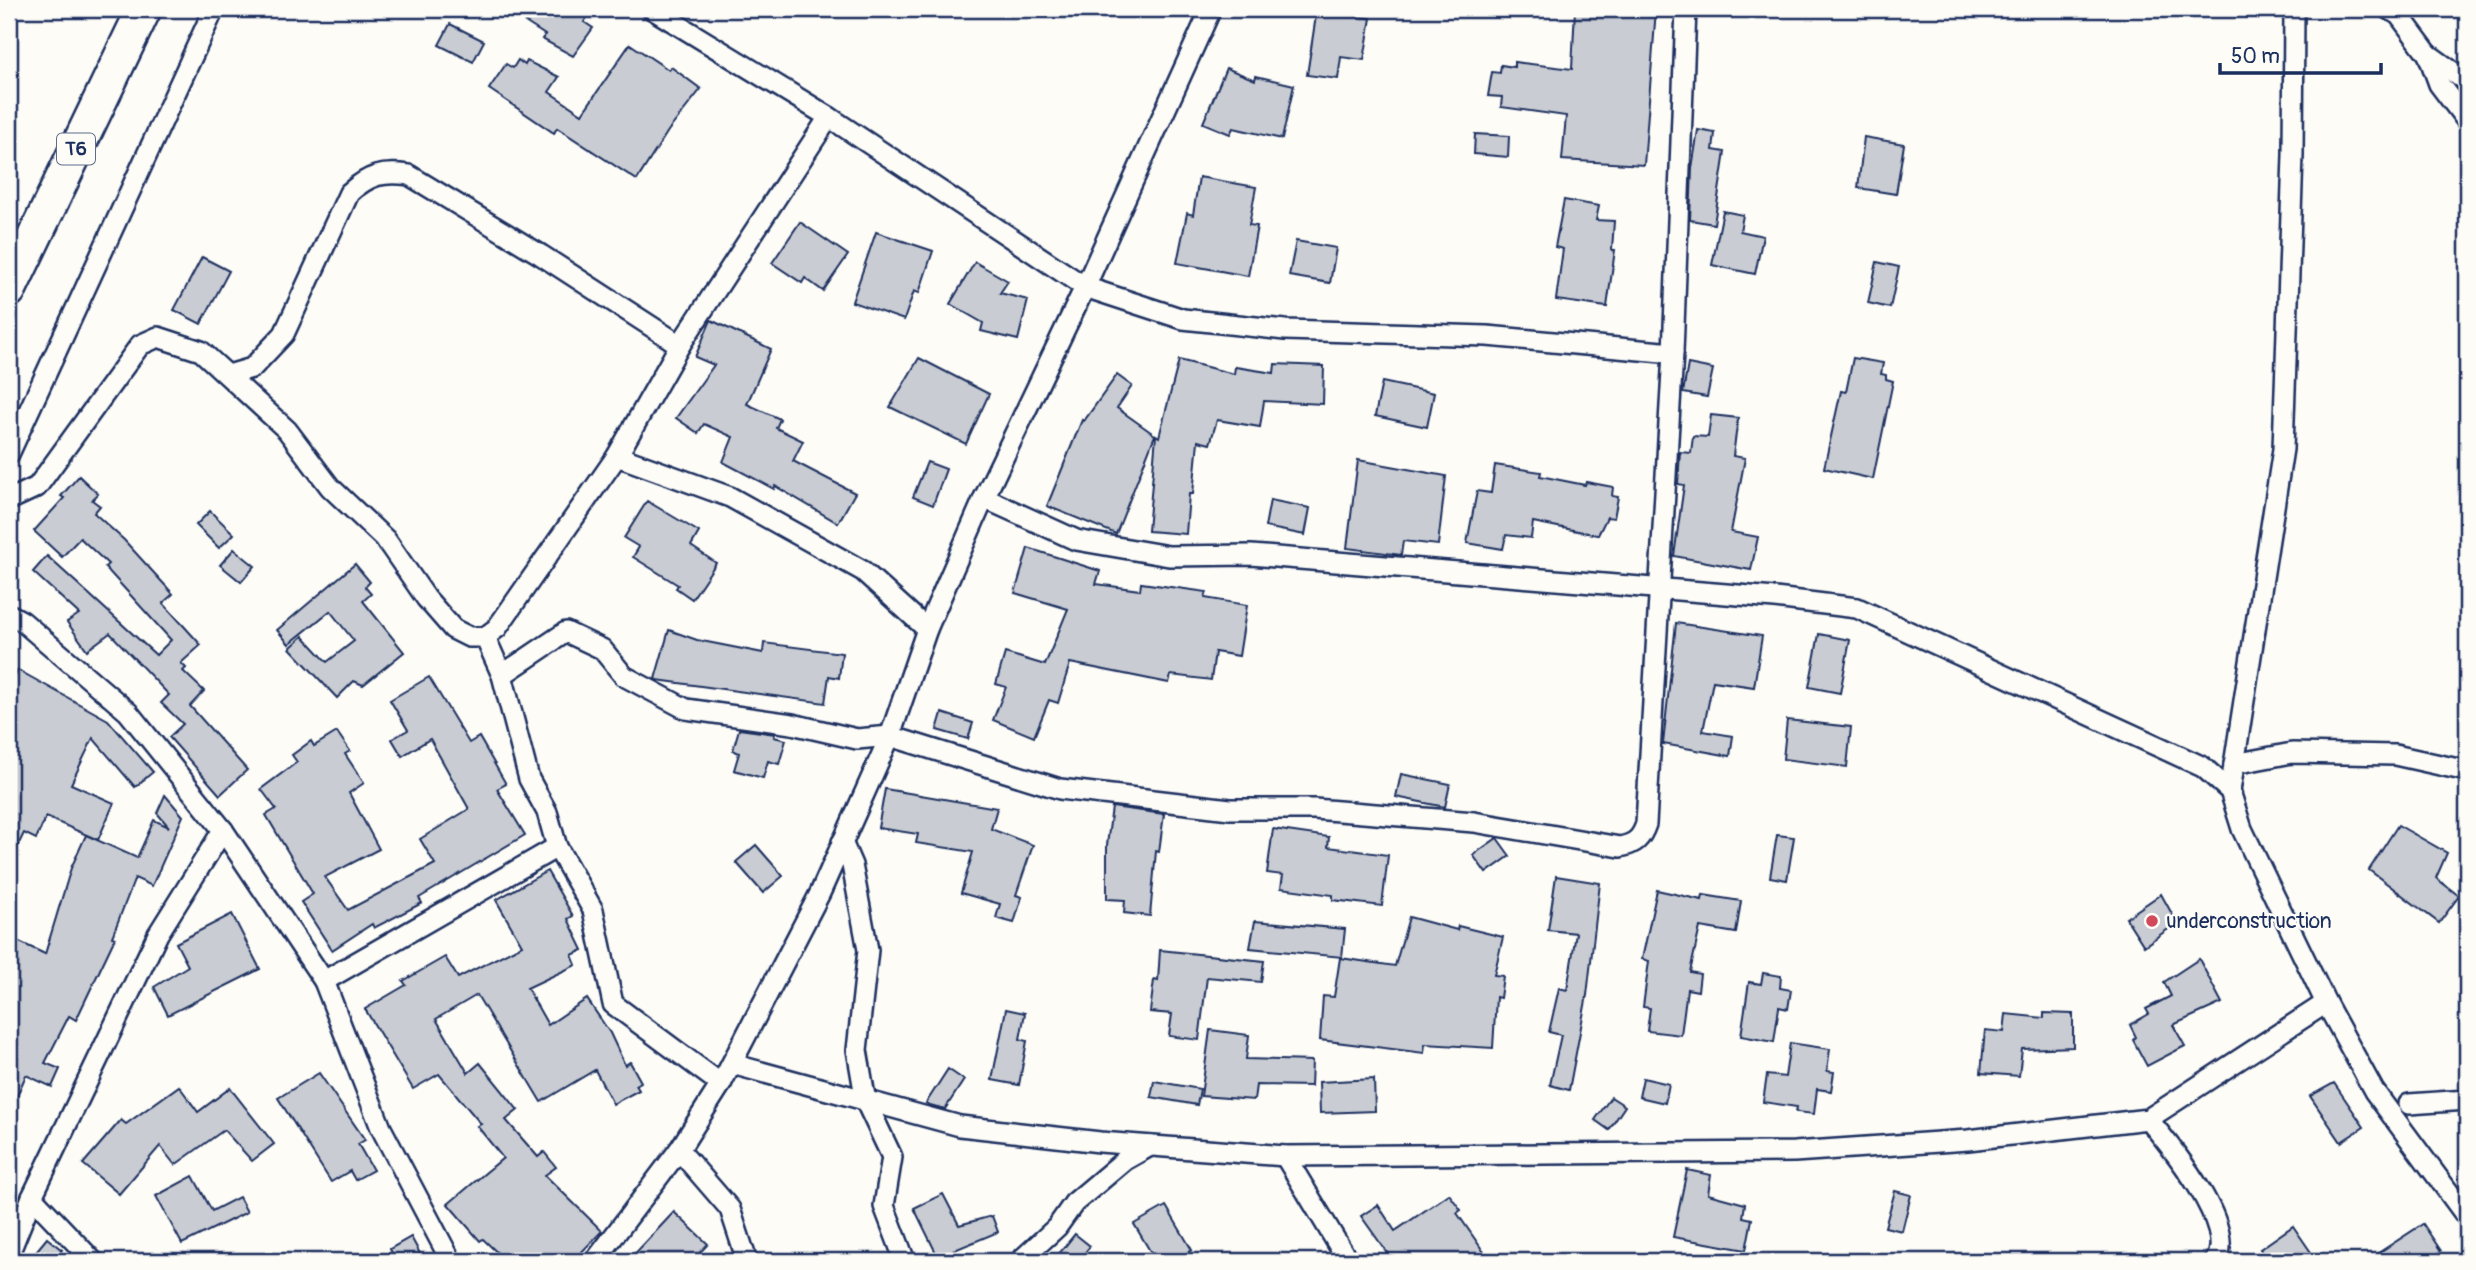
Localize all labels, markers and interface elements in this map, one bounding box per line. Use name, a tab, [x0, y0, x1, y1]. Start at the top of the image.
scale bar	[2220, 32, 2382, 76]
text: 50 m	[2231, 43, 2280, 70]
road number: T6	[57, 134, 95, 164]
place label: underconstruction	[2166, 908, 2332, 935]
marker: underconstruction	[2144, 913, 2160, 929]

